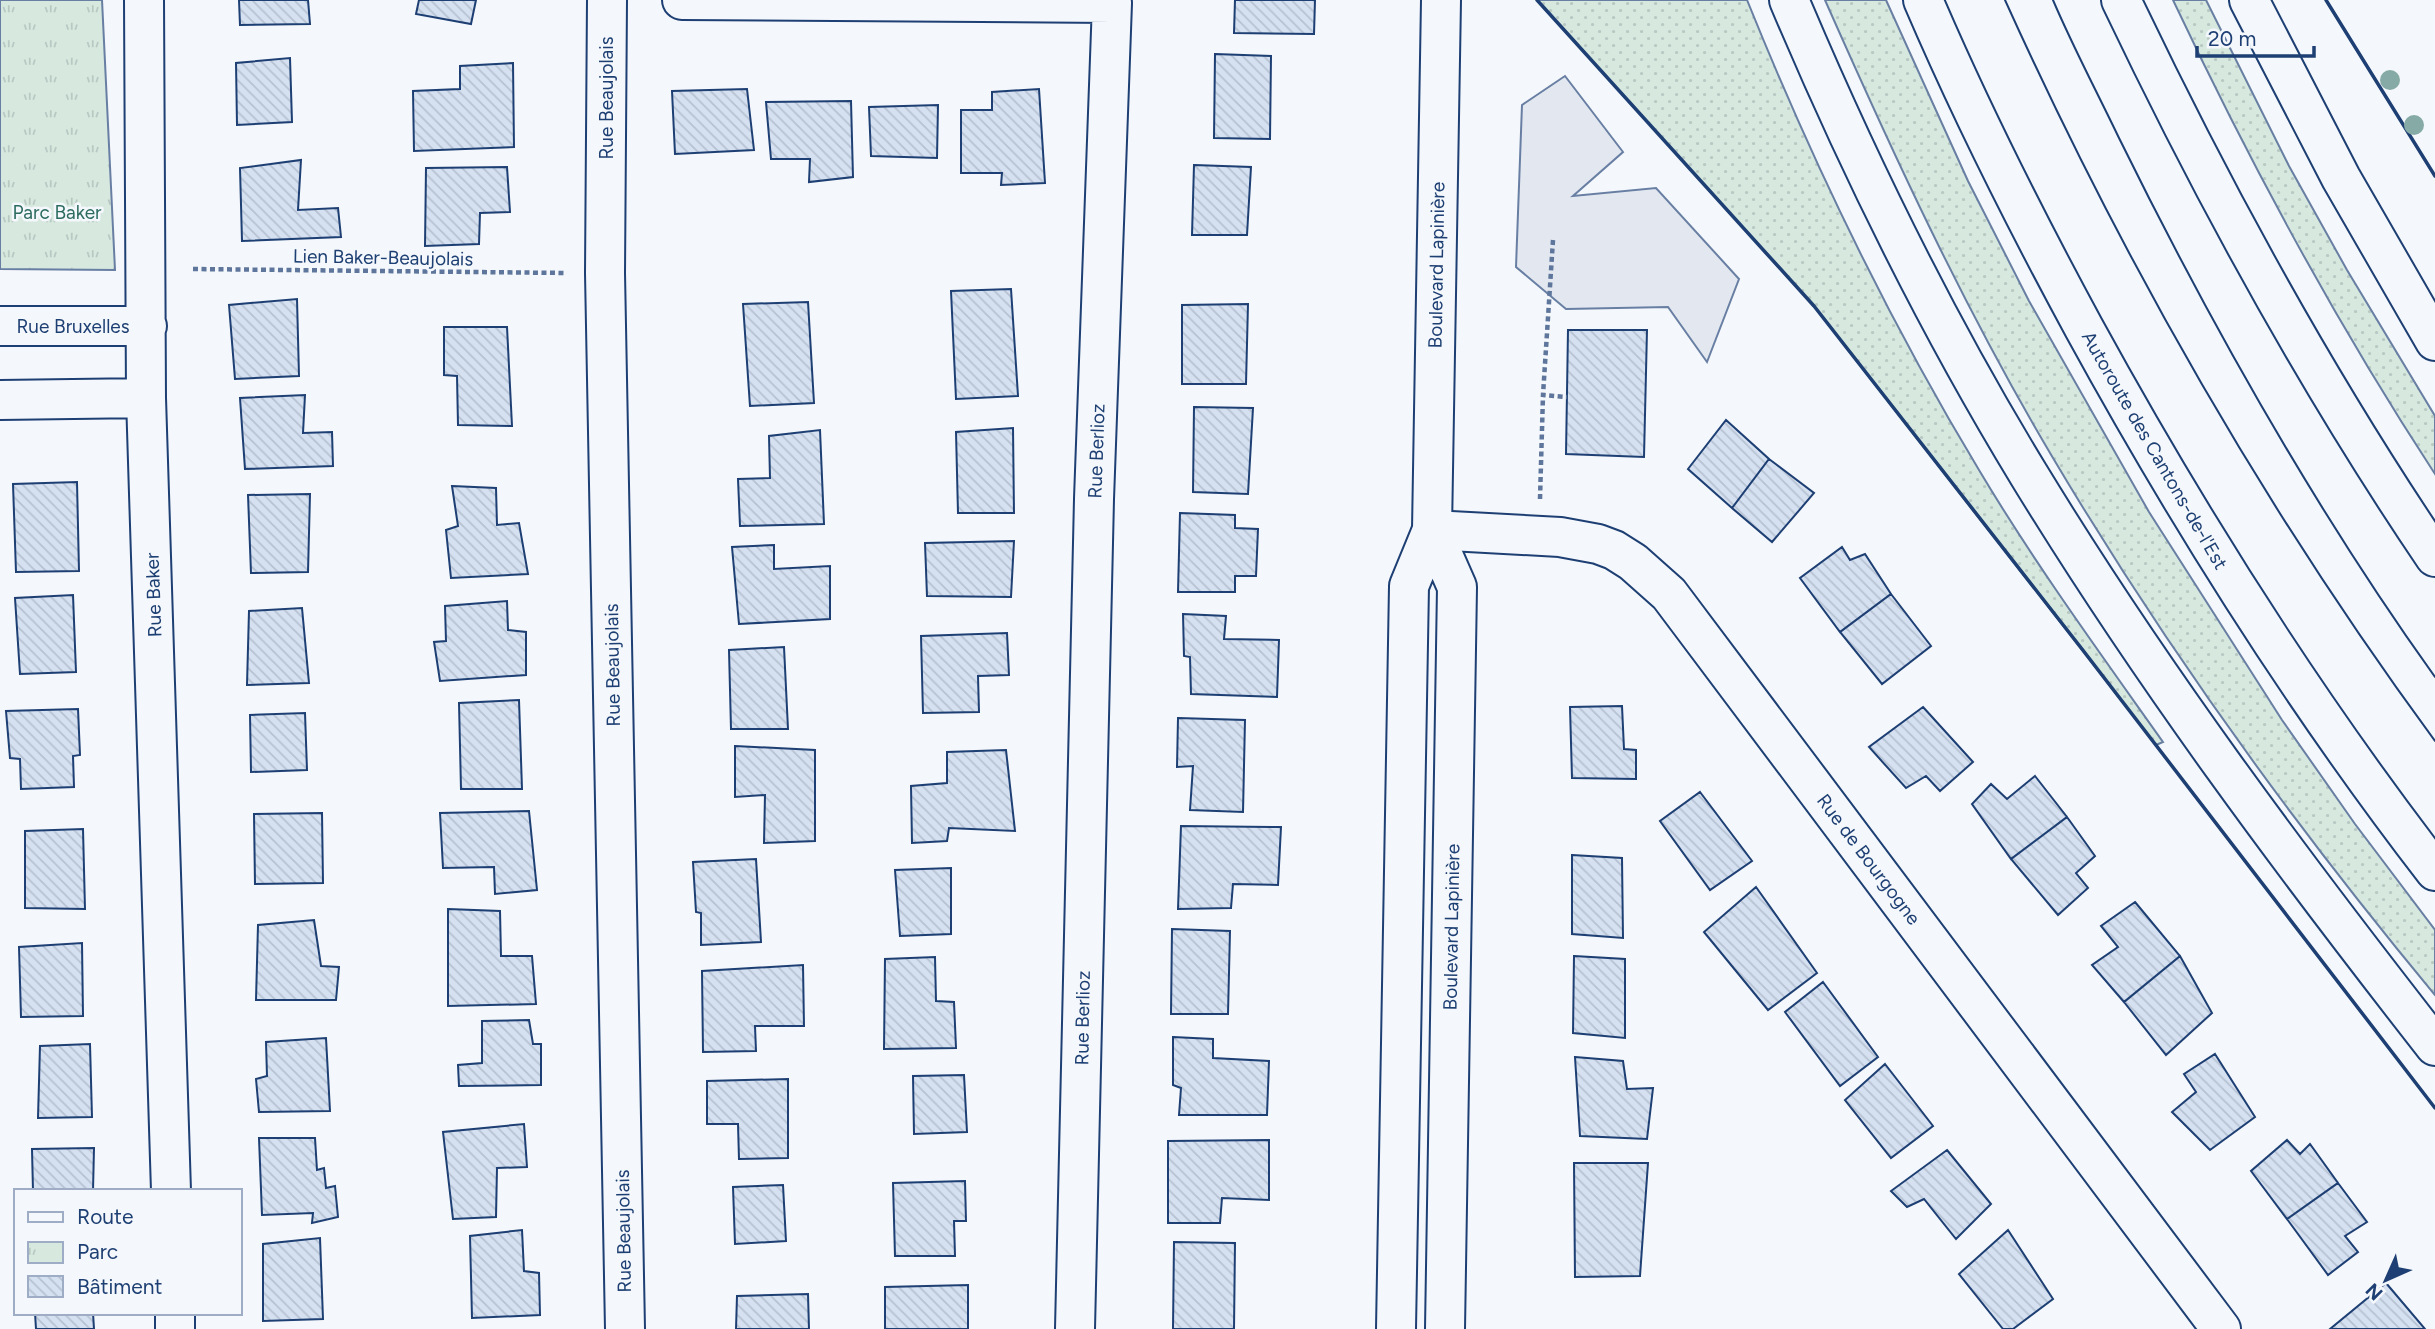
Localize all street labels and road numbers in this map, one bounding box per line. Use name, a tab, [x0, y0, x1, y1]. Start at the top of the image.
street label: Rue Beaujolais	[595, 36, 618, 160]
street label: Boulevard Lapinière	[1424, 182, 1449, 348]
street label: Lien Baker-Beaujolais	[293, 244, 474, 271]
street label: Rue Bruxelles	[16, 315, 130, 338]
street label: Autoroute des Cantons-de-l'Est	[2077, 327, 2232, 573]
street label: Rue Berlioz	[1083, 403, 1110, 499]
street label: Rue Baker	[141, 552, 166, 638]
street label: Rue Beaujolais	[600, 603, 625, 727]
street label: Rue de Bourgogne	[1812, 789, 1925, 929]
street label: Boulevard Lapinière	[1439, 844, 1464, 1010]
street label: Rue Berlioz	[1070, 970, 1095, 1066]
street label: Rue Beaujolais	[611, 1169, 636, 1293]

